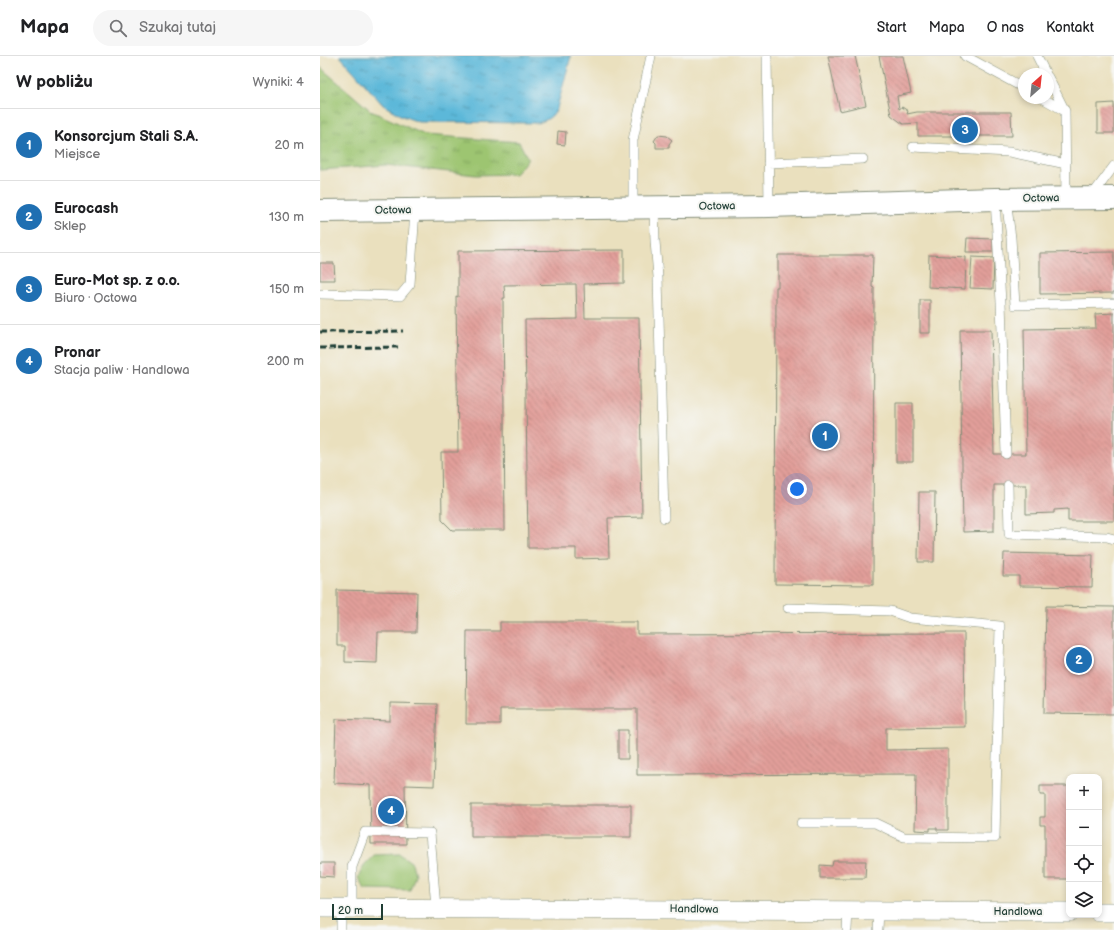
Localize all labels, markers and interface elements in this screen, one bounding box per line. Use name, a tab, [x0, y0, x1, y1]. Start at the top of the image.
search box	[93, 10, 373, 46]
text: Mapa	[20, 16, 69, 39]
icon: search	[107, 17, 129, 39]
text: Szukaj tutaj	[139, 18, 216, 37]
text: Start	[877, 19, 907, 36]
text: Mapa	[929, 19, 965, 36]
text: O nas	[987, 19, 1024, 36]
text: Kontakt	[1046, 19, 1094, 36]
north arrow	[1018, 68, 1054, 104]
text: W pobliżu	[16, 72, 93, 92]
text: Wyniki: 4	[253, 74, 304, 90]
pin: 3	[952, 115, 978, 145]
text: Konsorcjum Stali S.A.	[54, 127, 198, 146]
text: 1	[26, 137, 32, 153]
text: 20 m	[274, 137, 304, 153]
text: Miejsce	[54, 146, 100, 162]
street label: Octowa	[1022, 191, 1060, 205]
text: Eurocash	[54, 199, 118, 218]
street label: Octowa	[698, 199, 736, 213]
street label: Octowa	[374, 203, 412, 217]
text: 2	[25, 209, 33, 225]
text: 130 m	[269, 209, 304, 225]
text: Sklep	[54, 218, 86, 234]
text: Euro-Mot sp. z o.o.	[54, 271, 180, 290]
text: 3	[25, 281, 33, 297]
text: 150 m	[270, 281, 304, 297]
text: Biuro · Octowa	[54, 290, 137, 306]
text: Pronar	[54, 343, 101, 362]
text: 4	[25, 353, 33, 369]
text: 200 m	[267, 353, 304, 369]
text: Stacja paliw · Handlowa	[54, 362, 190, 378]
pin: 1	[812, 421, 838, 451]
your location	[787, 479, 807, 499]
pin: 2	[1066, 645, 1092, 675]
map controls	[1066, 774, 1102, 918]
button: +	[1066, 774, 1102, 810]
pin: 4	[378, 796, 404, 826]
button: −	[1066, 810, 1102, 846]
button: locate	[1066, 846, 1102, 882]
button: layers	[1066, 882, 1102, 918]
scale bar	[332, 902, 383, 921]
street label: Handlowa	[669, 902, 719, 916]
text: 20 m	[338, 904, 363, 917]
street label: Handlowa	[994, 905, 1042, 918]

